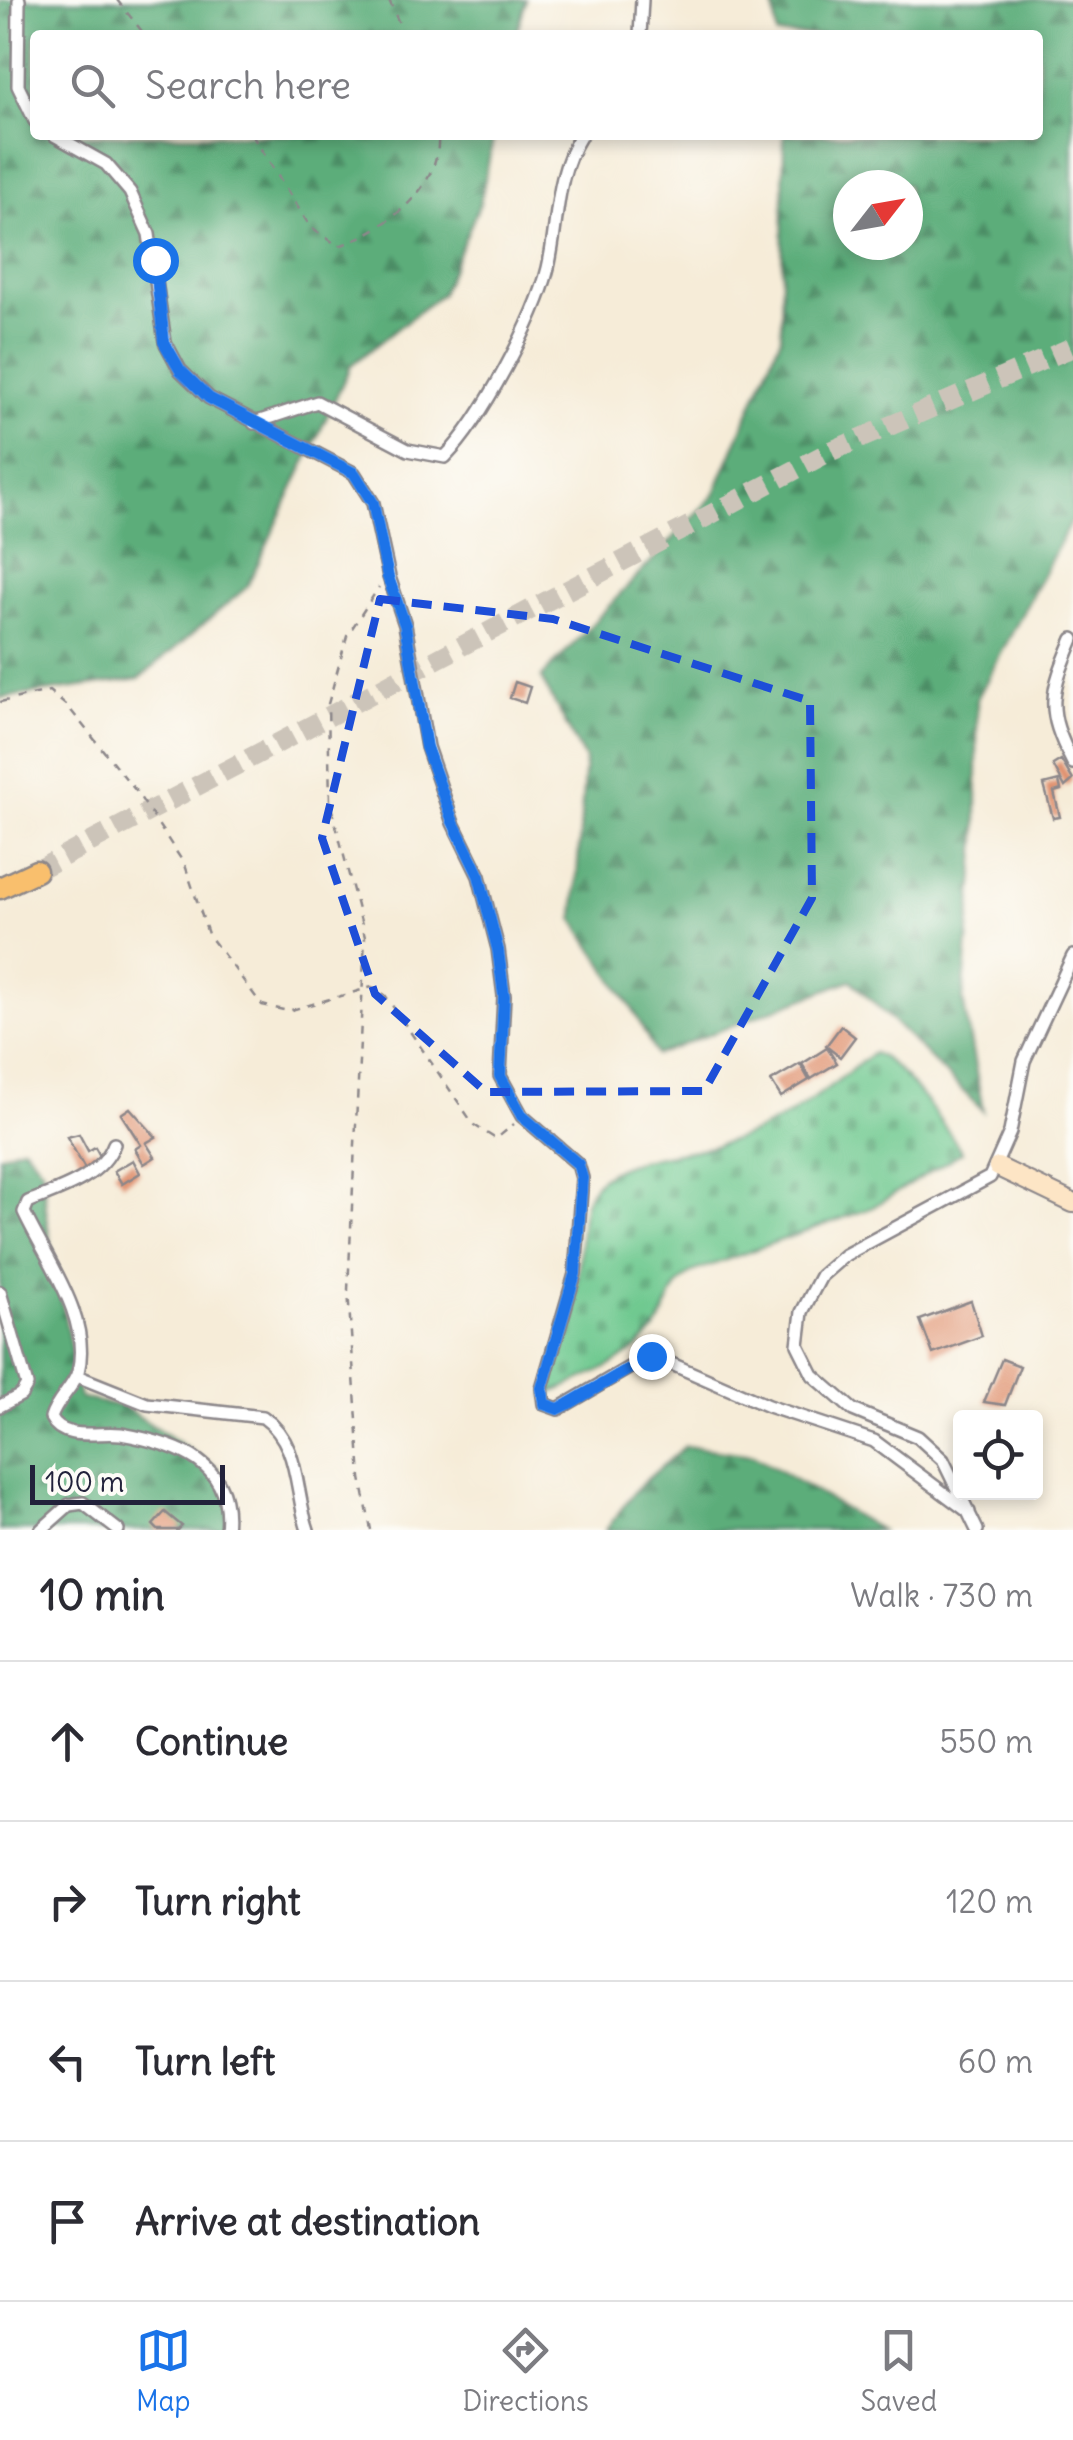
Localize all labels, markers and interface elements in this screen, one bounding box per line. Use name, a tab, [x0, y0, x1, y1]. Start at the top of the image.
search box	[30, 30, 1043, 140]
icon: search	[65, 58, 120, 113]
text: Search here	[145, 62, 351, 109]
north arrow	[833, 170, 923, 260]
route start	[133, 238, 179, 284]
route end	[629, 1334, 675, 1380]
map controls	[953, 1410, 1043, 1500]
button: locate	[953, 1410, 1043, 1500]
scale bar	[30, 1460, 225, 1504]
text: 100 m	[45, 1464, 124, 1500]
text: 10 min	[40, 1569, 165, 1621]
text: Walk · 730 m	[850, 1575, 1033, 1616]
icon: ahead	[40, 1714, 95, 1769]
text: Continue	[135, 1718, 288, 1765]
text: 550 m	[939, 1721, 1033, 1762]
icon: right	[40, 1874, 95, 1929]
text: Turn right	[135, 1878, 301, 1925]
text: 120 m	[946, 1881, 1033, 1922]
icon: left	[40, 2034, 95, 2089]
text: Turn left	[135, 2038, 275, 2085]
text: 60 m	[958, 2041, 1033, 2082]
icon: arrive	[40, 2194, 95, 2249]
text: Arrive at destination	[135, 2198, 480, 2245]
tab: Map	[136, 2323, 191, 2419]
tab: Directions	[462, 2323, 589, 2419]
tab: Saved	[860, 2323, 937, 2419]

